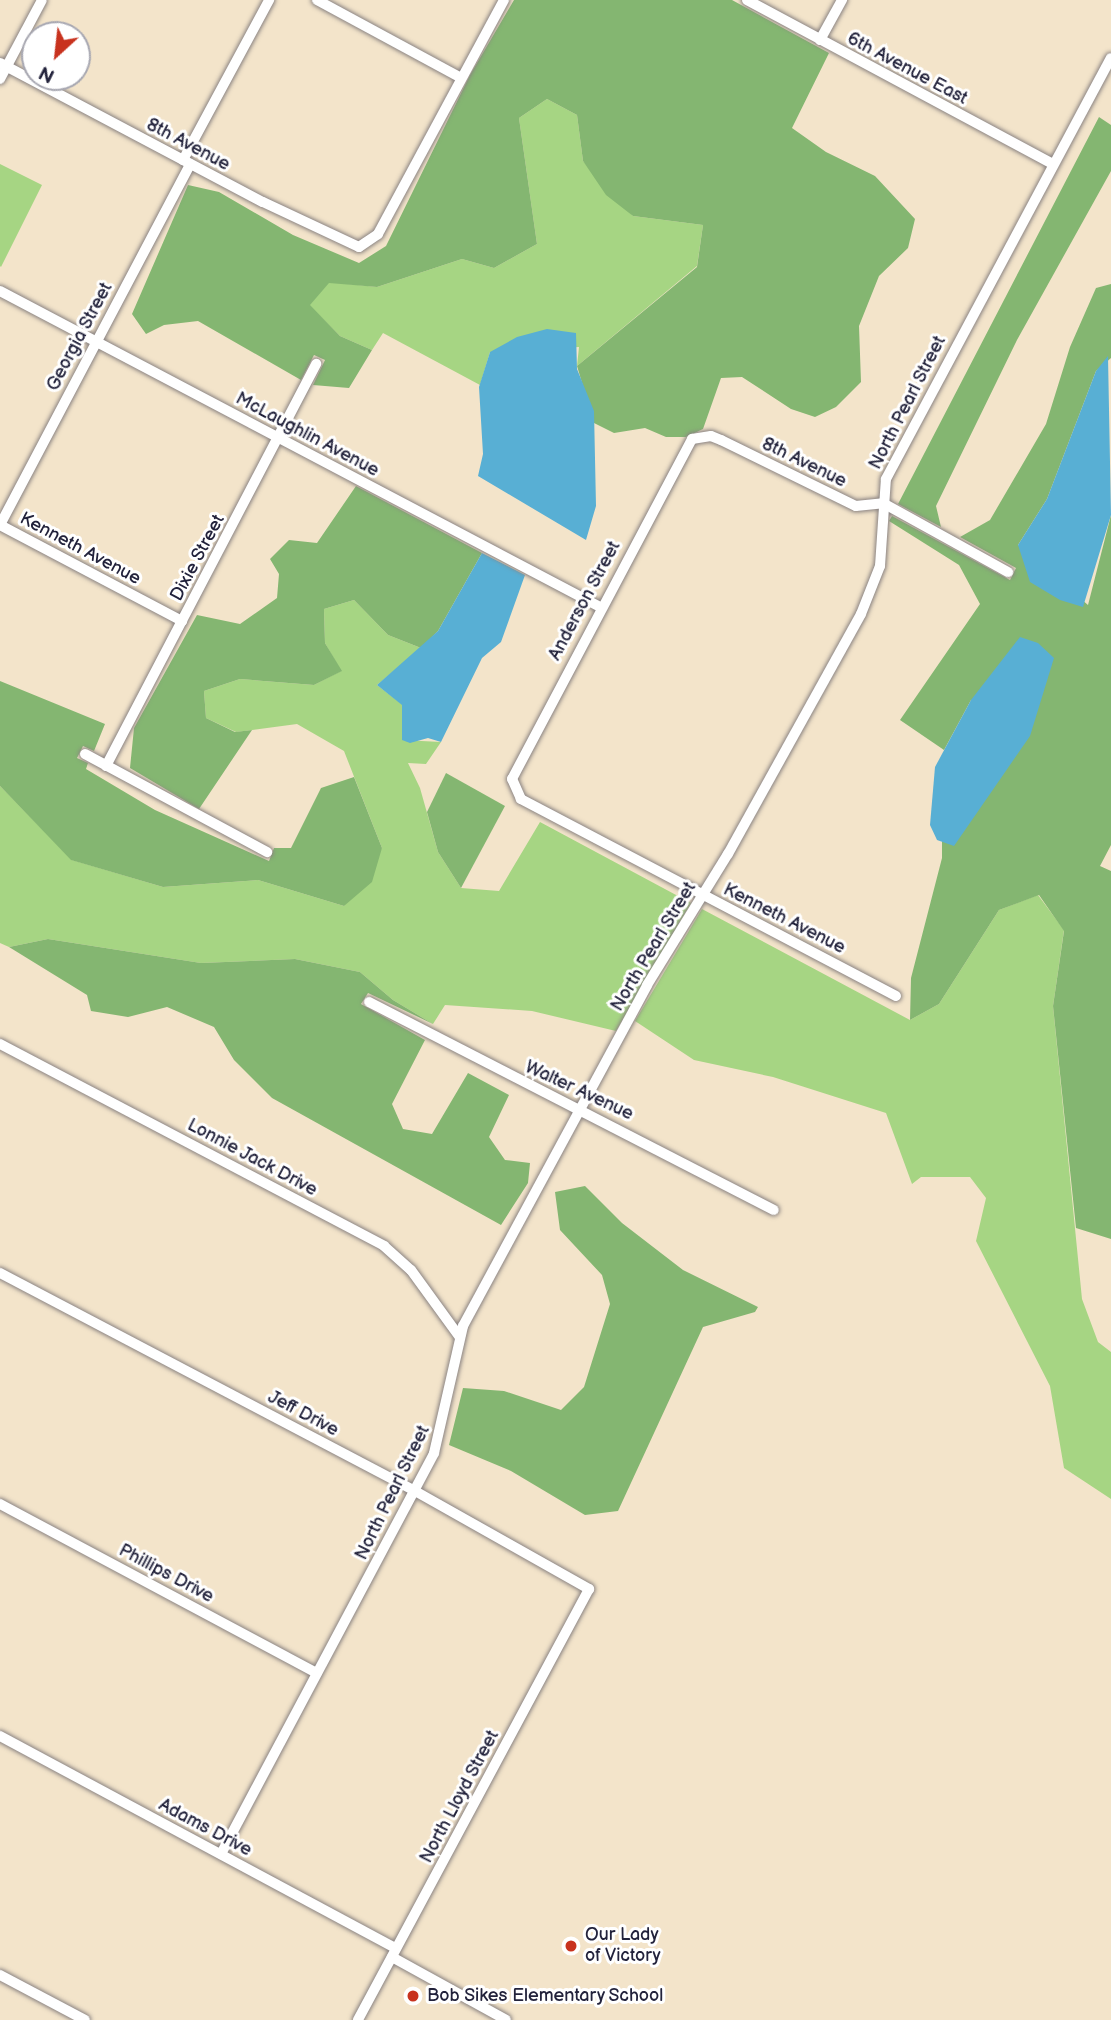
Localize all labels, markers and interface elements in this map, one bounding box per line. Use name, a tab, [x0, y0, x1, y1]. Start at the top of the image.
north arrow	[21, 21, 91, 91]
street label: 6th Avenue East	[843, 28, 971, 110]
text: N	[36, 60, 59, 87]
street label: 8th Avenue	[143, 114, 233, 176]
street label: Georgia Street	[42, 279, 118, 395]
street label: North Pearl Street	[865, 333, 951, 473]
street label: McLaughlin Avenue	[232, 388, 382, 482]
street label: 8th Avenue	[758, 433, 850, 493]
street label: Kenneth Avenue	[16, 508, 144, 590]
street label: Dixie Street	[166, 511, 230, 605]
street label: Anderson Street	[544, 538, 626, 664]
street label: North Pearl Street	[607, 878, 701, 1016]
street label: Kenneth Avenue	[719, 879, 849, 959]
street label: Walter Avenue	[521, 1056, 637, 1126]
street label: Lonnie Jack Drive	[183, 1114, 321, 1202]
street label: Jeff Drive	[264, 1386, 342, 1442]
street label: North Pearl Street	[351, 1422, 435, 1564]
street label: Phillips Drive	[115, 1540, 217, 1608]
street label: North Lloyd Street	[416, 1727, 504, 1867]
street label: Adams Drive	[155, 1794, 255, 1862]
place label: Our Lady of Victory	[585, 1925, 661, 1968]
marker: Our Lady of Victory	[563, 1938, 579, 1954]
place label: Bob Sikes Elementary School	[427, 1985, 665, 2007]
marker: Bob Sikes Elementary School	[405, 1988, 421, 2004]

